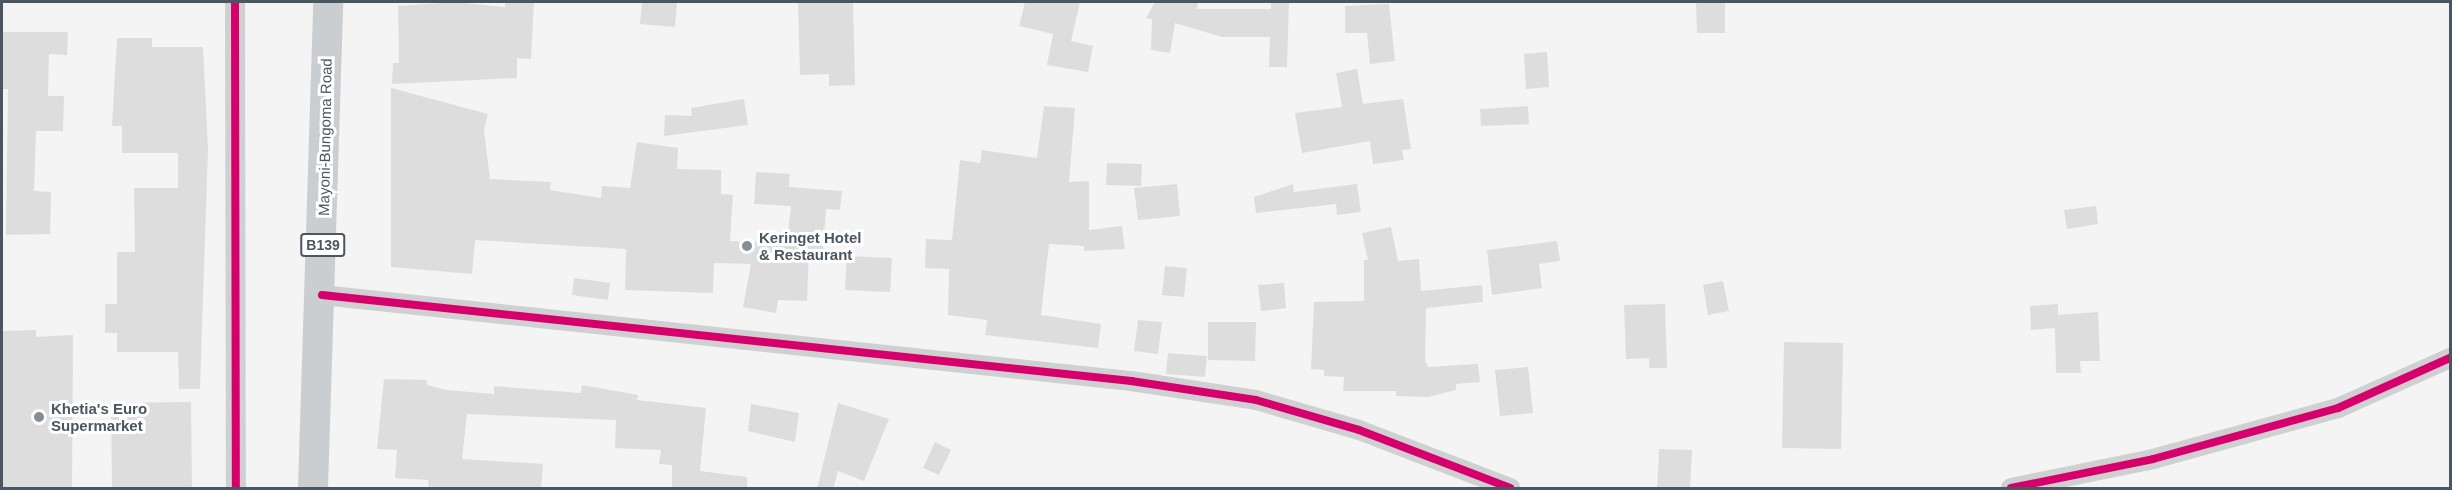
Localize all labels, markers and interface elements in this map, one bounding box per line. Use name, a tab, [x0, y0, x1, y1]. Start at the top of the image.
street label: Mayoni-Bungoma Road	[315, 58, 335, 216]
place label: Keringet Hotel & Restaurant	[759, 228, 862, 263]
road number: B139	[299, 234, 347, 256]
marker: Keringet Hotel & Restaurant	[740, 239, 754, 253]
place label: Khetia's Euro Supermarket	[51, 399, 147, 434]
marker: Khetia's Euro Supermarket	[32, 410, 46, 424]

